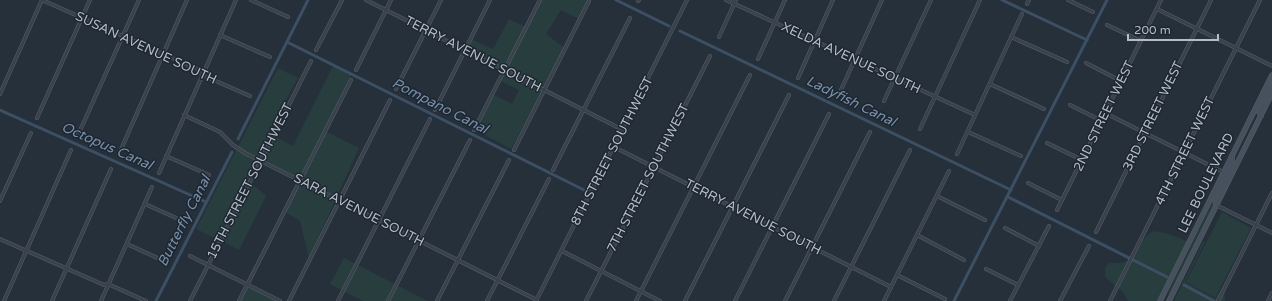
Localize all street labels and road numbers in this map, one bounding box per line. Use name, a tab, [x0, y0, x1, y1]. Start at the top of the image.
street label: SUSAN AVENUE SOUTH	[73, 8, 219, 88]
street label: TERRY AVENUE SOUTH	[402, 13, 544, 95]
street label: XELDA AVENUE SOUTH	[779, 19, 923, 97]
street label: 2ND STREET WEST	[1070, 58, 1138, 174]
street label: 3RD STREET WEST	[1120, 58, 1187, 173]
street label: 8TH STREET SOUTHWEST	[567, 74, 657, 228]
street label: 4TH STREET WEST	[1152, 94, 1218, 208]
street label: 15TH STREET SOUTHWEST	[204, 100, 296, 262]
street label: 7TH STREET SOUTHWEST	[603, 101, 693, 255]
street label: LEE BOULEVARD	[1175, 130, 1237, 236]
street label: SARA AVENUE SOUTH	[291, 170, 427, 250]
street label: TERRY AVENUE SOUTH	[682, 176, 824, 258]

